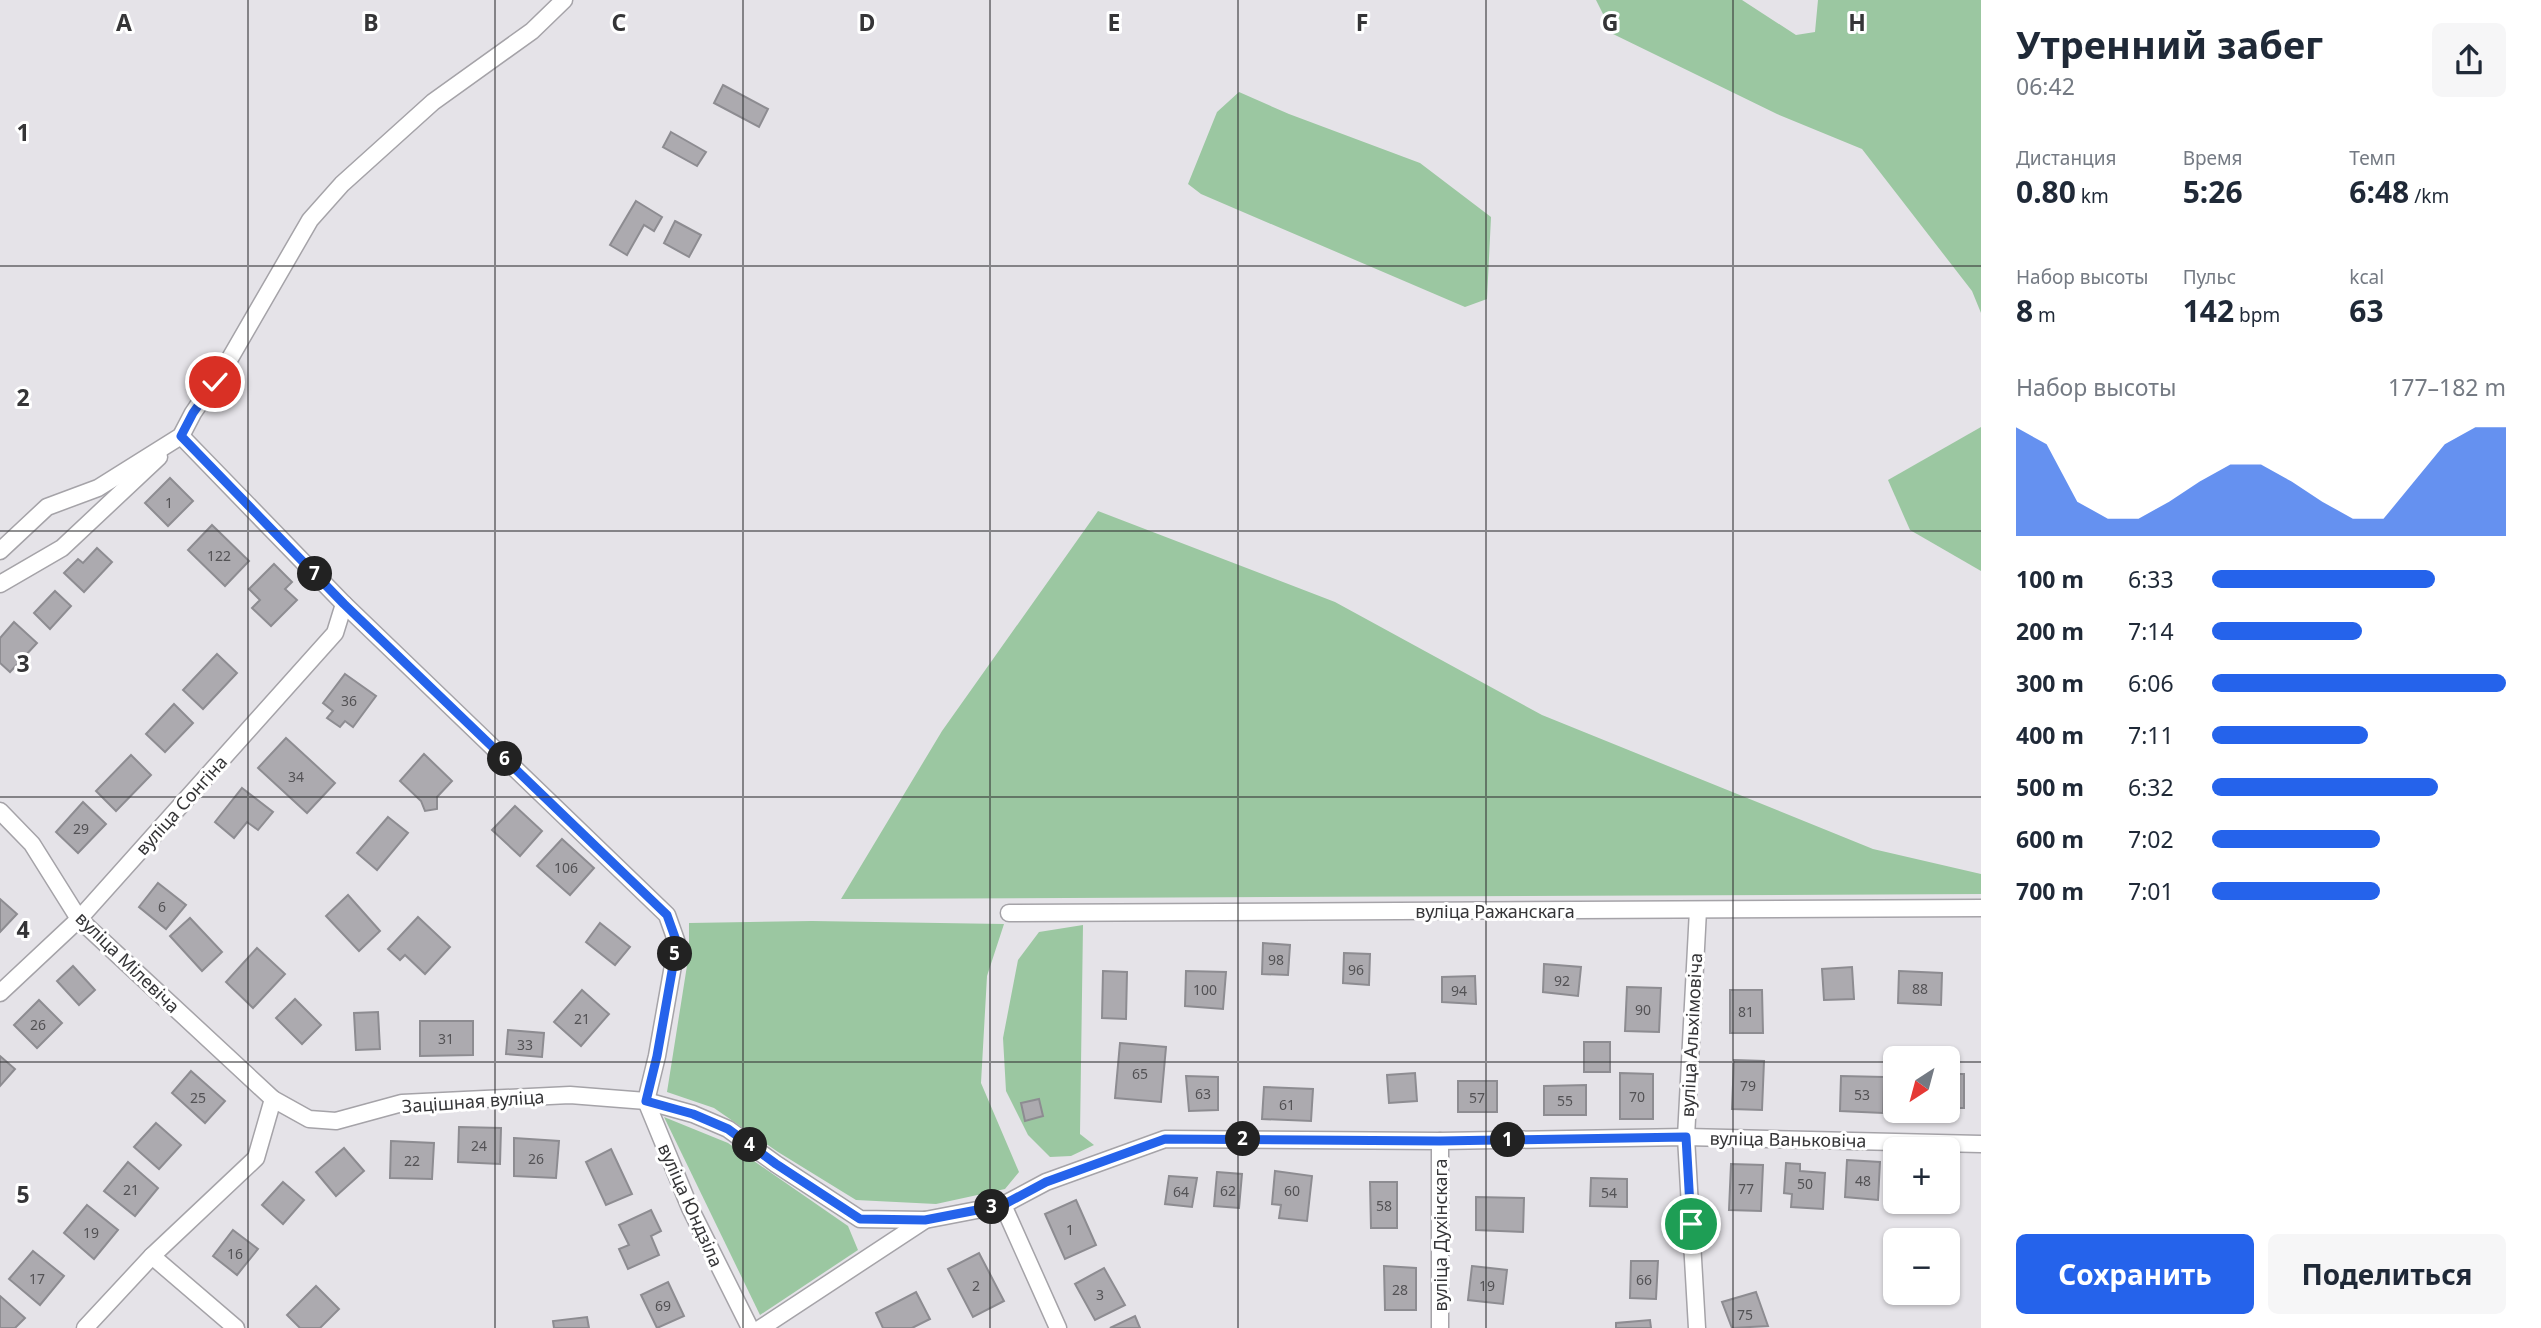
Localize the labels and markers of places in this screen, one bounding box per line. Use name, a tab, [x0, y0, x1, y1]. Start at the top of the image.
pin	[185, 352, 245, 412]
pin: 7	[298, 556, 332, 592]
pin: 6	[488, 742, 522, 776]
pin: 5	[658, 936, 692, 972]
pin: 2	[1226, 1122, 1260, 1156]
pin: 1	[1490, 1122, 1526, 1158]
pin: 4	[732, 1128, 768, 1162]
pin: 3	[974, 1190, 1010, 1224]
pin	[1661, 1194, 1721, 1254]

